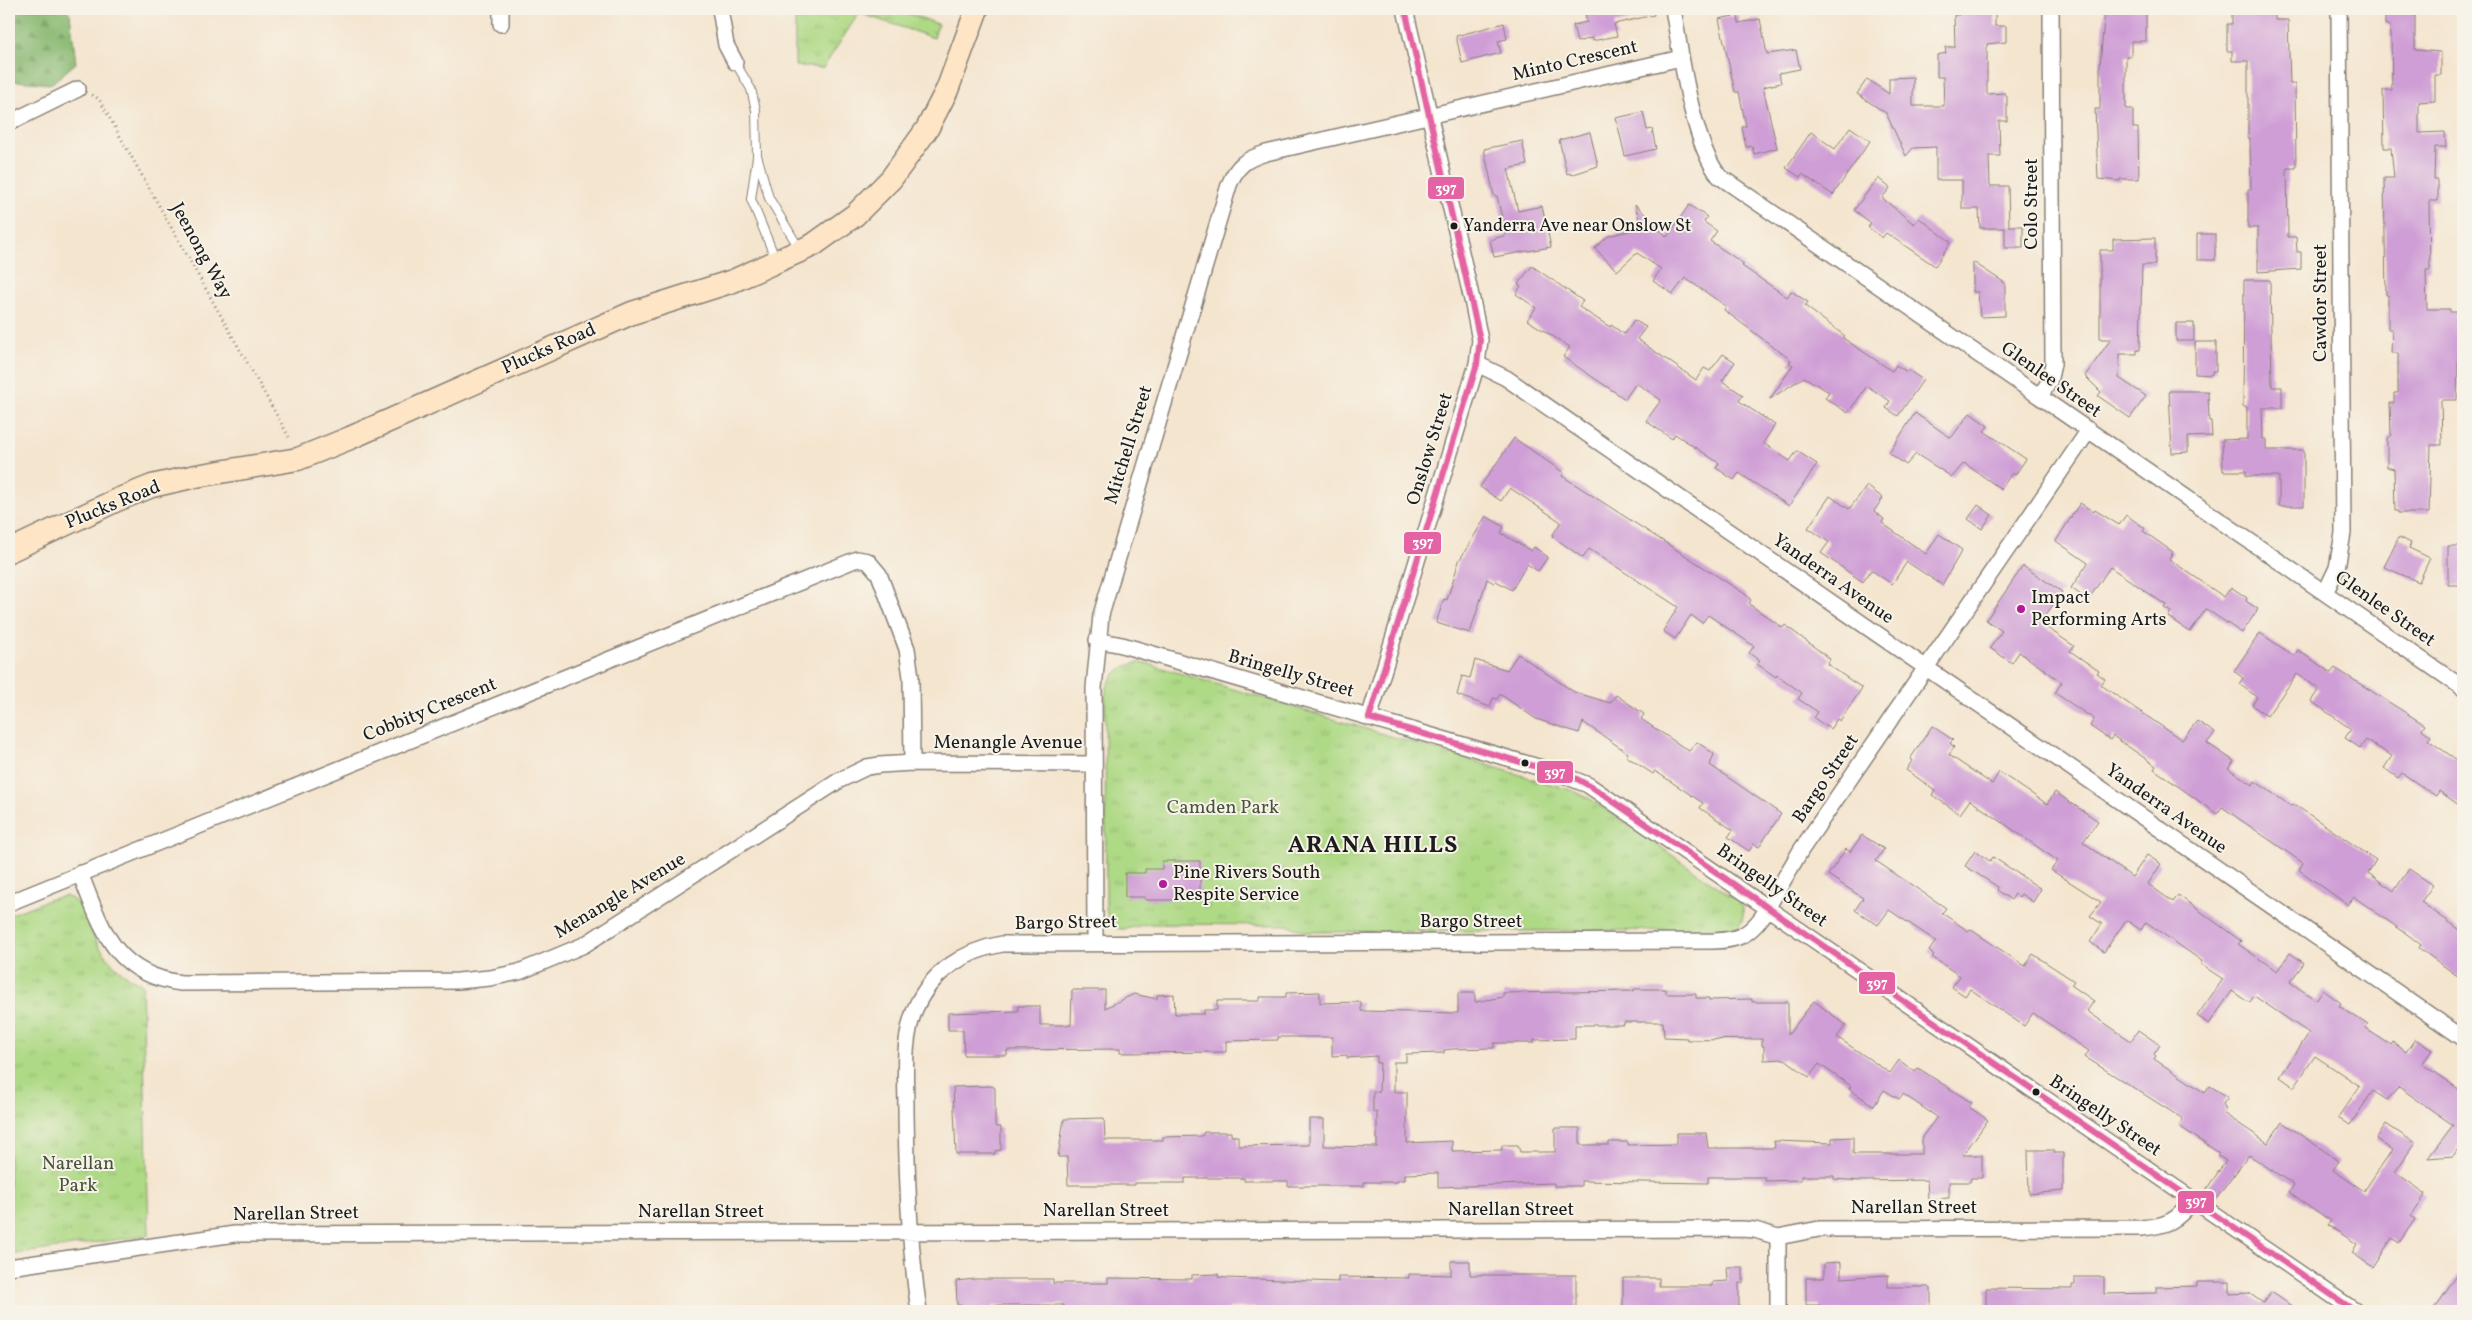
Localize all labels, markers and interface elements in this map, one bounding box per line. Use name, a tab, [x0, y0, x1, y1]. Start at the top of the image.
street label: Minto Crescent	[1510, 34, 1641, 88]
street label: Colo Street	[2019, 158, 2045, 250]
line badge: 397	[1427, 176, 1465, 200]
text: 397	[1435, 180, 1457, 199]
street label: Jeenong Way	[164, 198, 238, 304]
place label: Yanderra Ave near Onslow St	[1463, 214, 1691, 239]
marker: Yanderra Ave near Onslow St	[1449, 221, 1459, 231]
street label: Cawdor Street	[2308, 244, 2334, 362]
street label: Plucks Road	[498, 317, 600, 381]
street label: Glenlee Street	[1996, 336, 2107, 424]
street label: Mitchell Street	[1099, 382, 1160, 508]
street label: Onslow Street	[1401, 389, 1460, 509]
street label: Plucks Road	[61, 474, 165, 536]
street label: Yanderra Avenue	[1767, 527, 1899, 631]
line badge: 397	[1403, 531, 1442, 555]
text: 397	[1412, 534, 1434, 553]
street label: Glenlee Street	[2330, 565, 2441, 653]
place label: Impact Performing Arts	[2031, 585, 2167, 633]
marker: Impact Performing Arts	[2015, 603, 2027, 615]
street label: Bringelly Street	[1225, 644, 1357, 705]
street label: Cobbity Crescent	[359, 671, 501, 749]
street label: Bargo Street	[1787, 729, 1866, 829]
street label: Menangle Avenue	[934, 730, 1082, 756]
street label: Yanderra Avenue	[2100, 757, 2232, 861]
unlabelled marker	[1520, 758, 1530, 768]
line badge: 397	[1536, 760, 1574, 784]
text: 397	[1544, 764, 1566, 783]
park label: Camden Park	[1167, 795, 1279, 821]
district label: ARANA HILLS	[1288, 829, 1458, 863]
street label: Bringelly Street	[1711, 838, 1833, 934]
street label: Menangle Avenue	[550, 847, 690, 945]
place label: Pine Rivers South Respite Service	[1173, 860, 1321, 908]
marker: Pine Rivers South Respite Service	[1157, 878, 1169, 890]
street label: Bargo Street	[1014, 909, 1118, 937]
street label: Bargo Street	[1420, 909, 1523, 935]
line badge: 397	[1858, 971, 1896, 995]
text: 397	[1866, 975, 1888, 994]
street label: Bringelly Street	[2044, 1069, 2167, 1163]
unlabelled marker	[2031, 1087, 2041, 1097]
park label: Narellan Park	[42, 1151, 114, 1199]
line badge: 397	[2177, 1190, 2215, 1214]
text: 397	[2185, 1193, 2207, 1212]
street label: Narellan Street	[1851, 1195, 1977, 1221]
street label: Narellan Street	[1448, 1197, 1574, 1223]
street label: Narellan Street	[1043, 1198, 1169, 1224]
street label: Narellan Street	[638, 1199, 764, 1225]
street label: Narellan Street	[233, 1200, 360, 1228]

